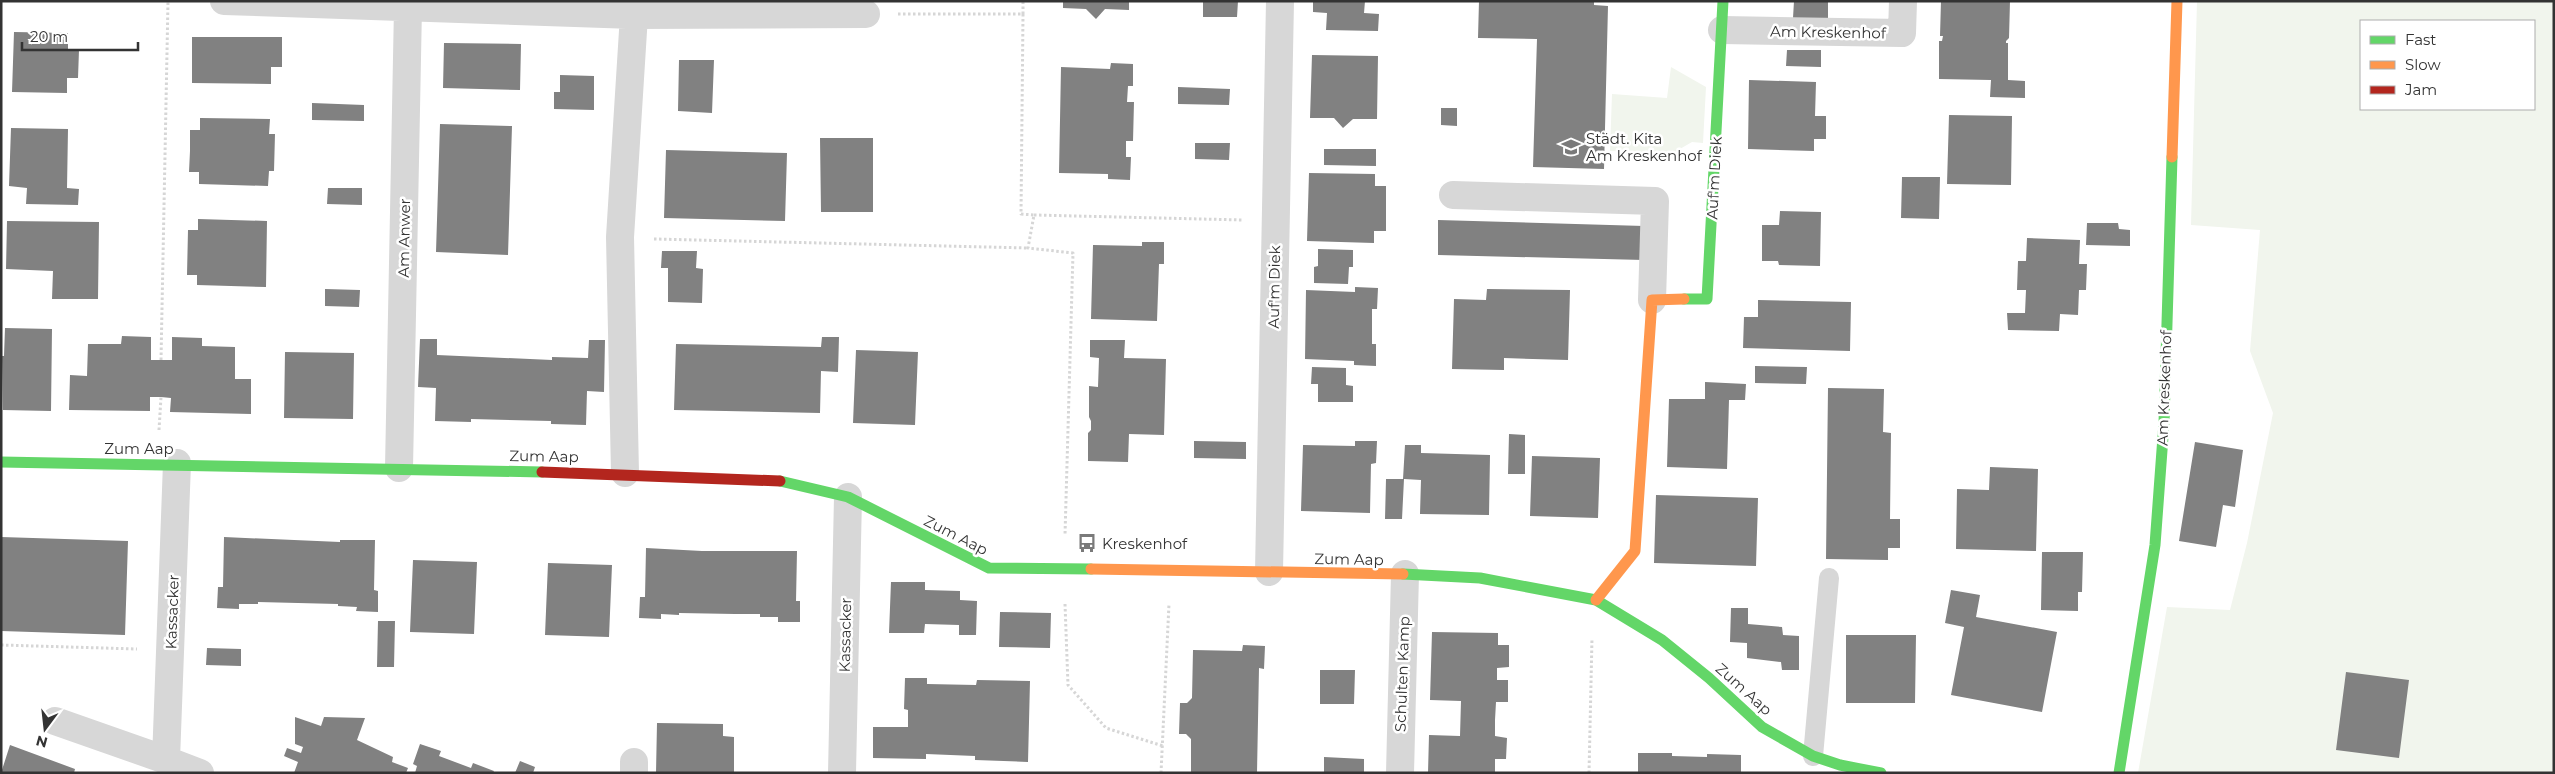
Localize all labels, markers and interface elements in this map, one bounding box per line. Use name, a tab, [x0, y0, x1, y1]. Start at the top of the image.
scale bar	[22, 20, 139, 52]
legend	[2360, 20, 2535, 110]
street label: Am Kreskenhof	[1770, 21, 1887, 43]
text: 20 m	[30, 27, 68, 46]
text: Fast	[2405, 30, 2436, 49]
text: Slow	[2405, 55, 2441, 74]
text: Jam	[2404, 80, 2437, 99]
place label: Städt. Kita Am Kreskenhof	[1586, 129, 1703, 165]
school or university icon: Städt. Kita Am Kreskenhof	[1560, 136, 1582, 158]
street label: Auf'm Diek	[1702, 136, 1726, 220]
street label: Am Anwer	[394, 198, 414, 278]
street label: Auf'm Diek	[1264, 245, 1284, 329]
street label: Am Kreskenhof	[2152, 329, 2176, 446]
street label: Zum Aap	[104, 439, 174, 458]
street label: Zum Aap	[509, 446, 579, 466]
street label: Zum Aap	[921, 511, 991, 559]
bus stop icon: Kreskenhof	[1076, 532, 1098, 554]
place label: Kreskenhof	[1102, 534, 1188, 553]
street label: Zum Aap	[1314, 549, 1384, 569]
street label: Kassacker	[161, 574, 183, 650]
street label: Kassacker	[835, 597, 855, 673]
street label: Schulten Kamp	[1390, 616, 1414, 732]
street label: Zum Aap	[1712, 659, 1776, 719]
north arrow	[20, 704, 70, 754]
text: N	[34, 731, 49, 752]

